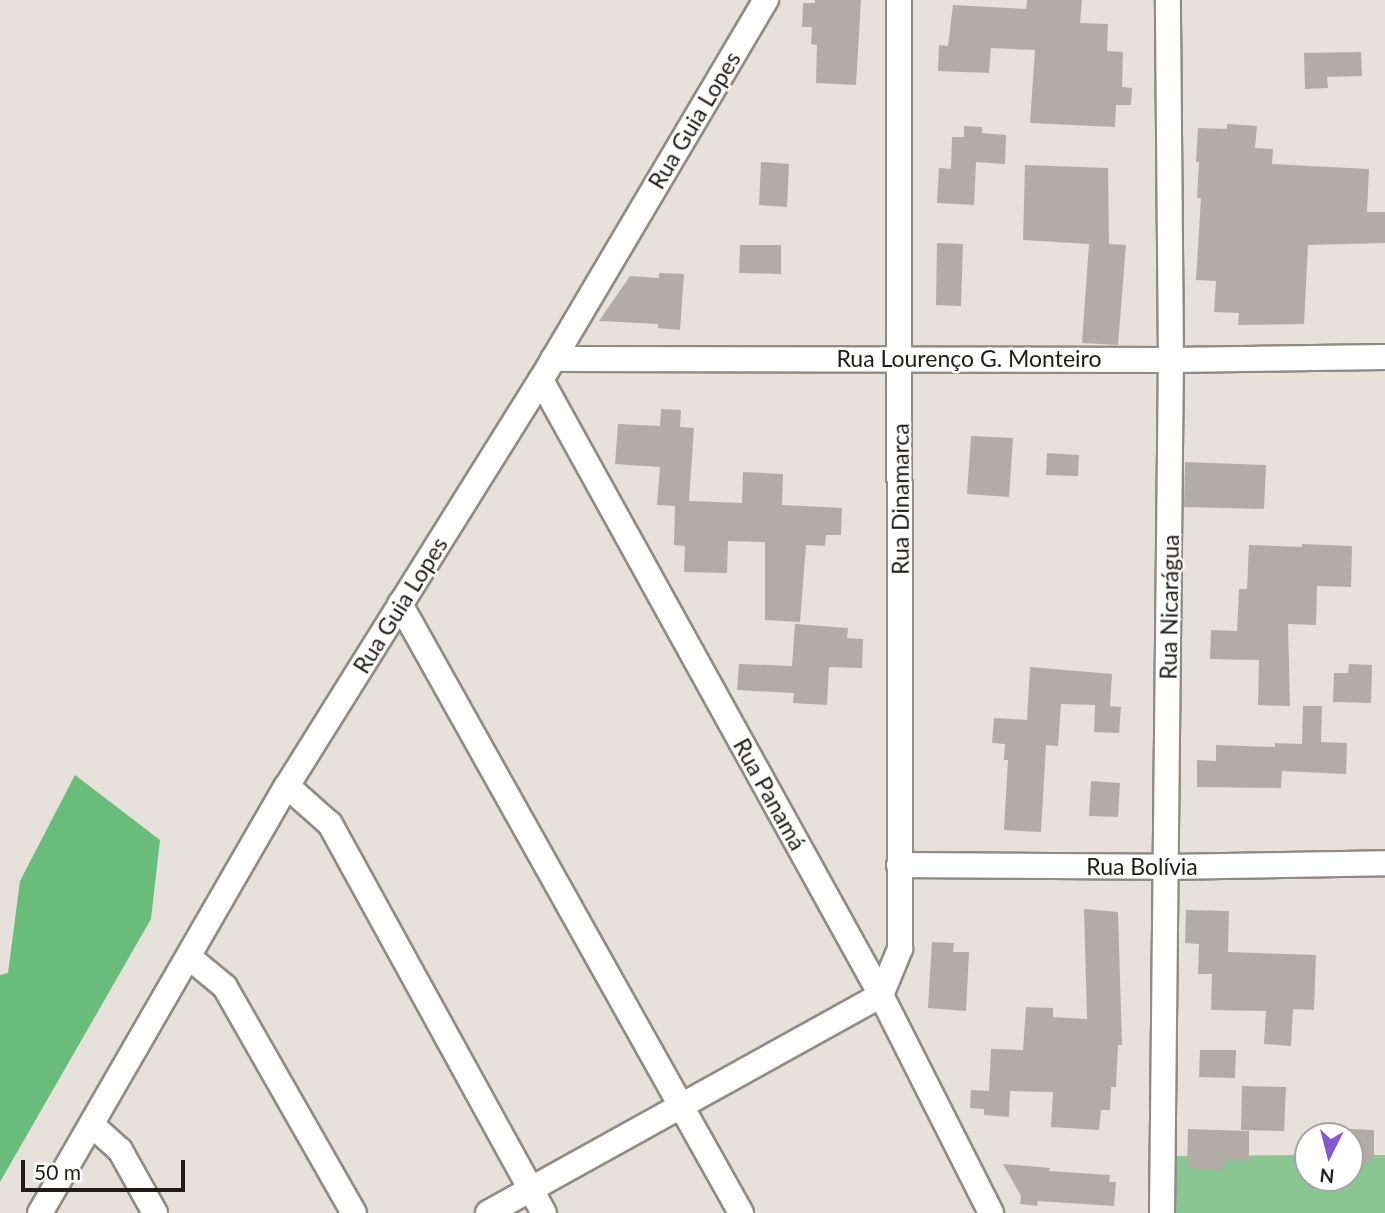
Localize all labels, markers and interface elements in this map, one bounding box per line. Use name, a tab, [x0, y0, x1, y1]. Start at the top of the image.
street label: Rua Guia Lopes	[642, 46, 746, 194]
street label: Rua Lourenço G. Monteiro	[836, 344, 1102, 372]
street label: Rua Dinamarca	[886, 423, 914, 575]
street label: Rua Guia Lopes	[347, 532, 453, 678]
street label: Rua Nicarágua	[1154, 534, 1184, 680]
street label: Rua Panamá	[728, 733, 812, 855]
street label: Rua Bolívia	[1086, 852, 1198, 880]
north arrow	[1294, 1122, 1364, 1192]
scale bar	[24, 1146, 189, 1190]
text: 50 m	[34, 1159, 81, 1184]
text: N	[1318, 1164, 1335, 1189]

